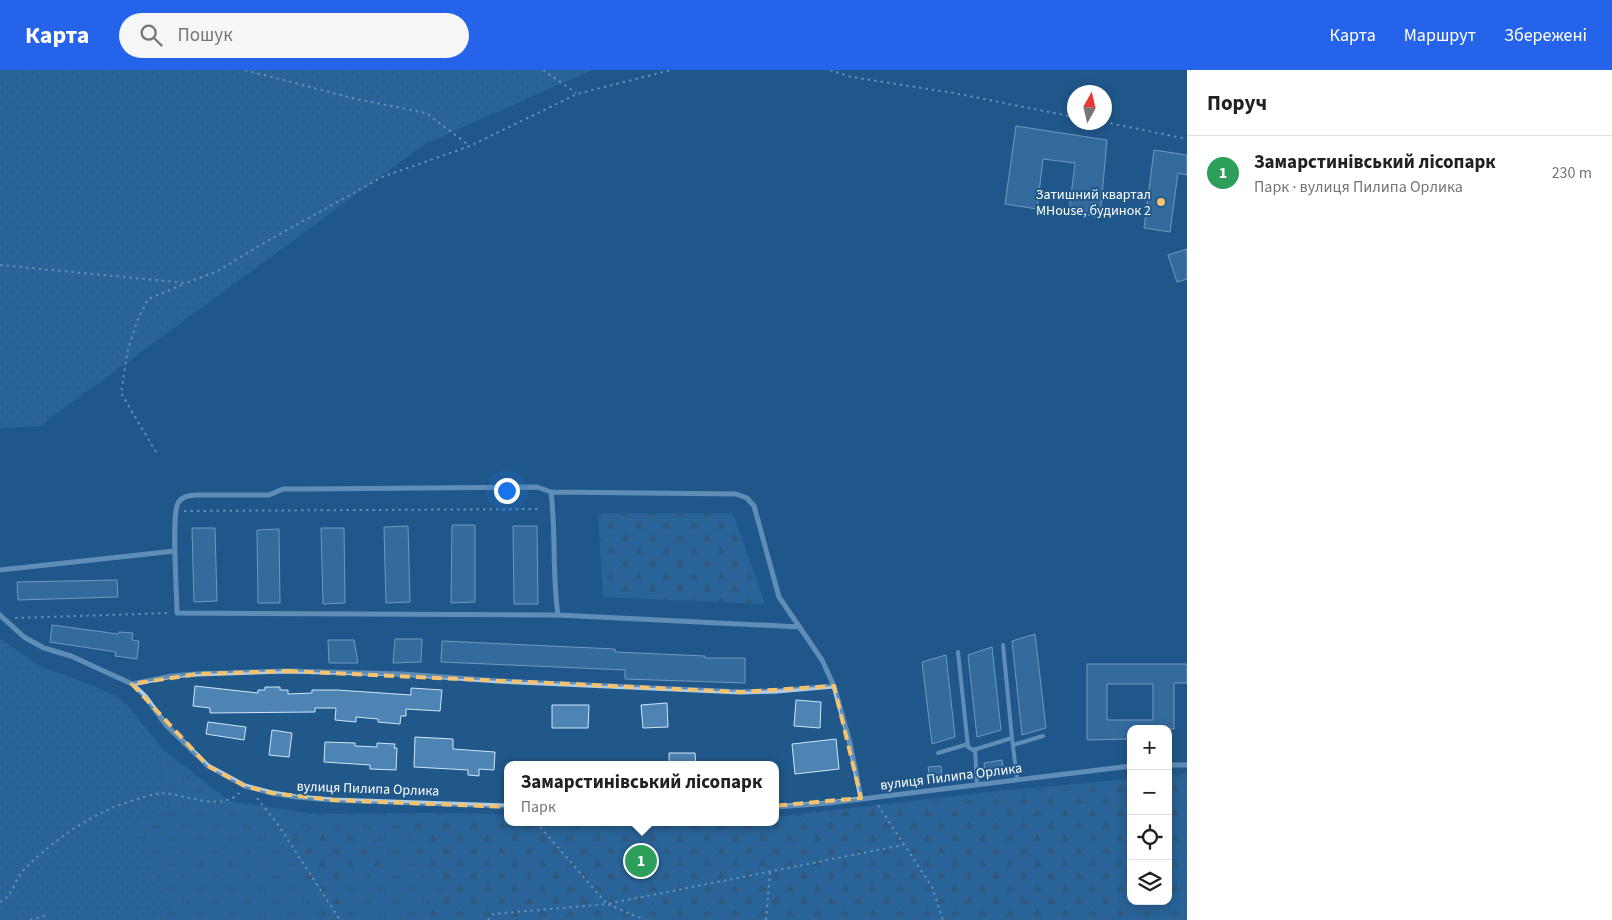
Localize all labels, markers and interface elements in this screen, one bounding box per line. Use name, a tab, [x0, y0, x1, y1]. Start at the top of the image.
search box	[119, 13, 469, 58]
text: Карта	[25, 18, 89, 53]
icon: search	[137, 21, 165, 49]
text: Пошук	[177, 22, 233, 49]
text: Карта	[1330, 23, 1376, 48]
text: Маршрут	[1404, 23, 1476, 48]
text: Збережені	[1504, 23, 1587, 48]
north arrow	[1067, 85, 1112, 130]
text: Поруч	[1207, 88, 1267, 118]
text: Замарстинівський лісопарк	[1254, 149, 1496, 176]
text: 1	[1219, 162, 1227, 184]
text: 230 m	[1552, 162, 1592, 184]
text: Парк · вулиця Пилипа Орлика	[1254, 176, 1463, 198]
place label: Затишний квартал MHouse, будинок 2	[1036, 185, 1151, 221]
marker: Затишний квартал MHouse, будинок 2	[1155, 196, 1167, 208]
your location	[494, 478, 520, 504]
map controls	[1127, 725, 1172, 905]
button: +	[1127, 725, 1172, 770]
street label: вулиця Пилипа Орлика	[879, 758, 1023, 796]
popup	[504, 761, 779, 826]
text: Замарстинівський лісопарк	[521, 769, 762, 796]
button: −	[1127, 770, 1172, 815]
street label: вулиця Пилипа Орлика	[296, 777, 440, 801]
text: Парк	[521, 796, 556, 818]
button: locate	[1127, 815, 1172, 860]
pin: 1	[625, 842, 657, 880]
button: layers	[1127, 860, 1172, 905]

